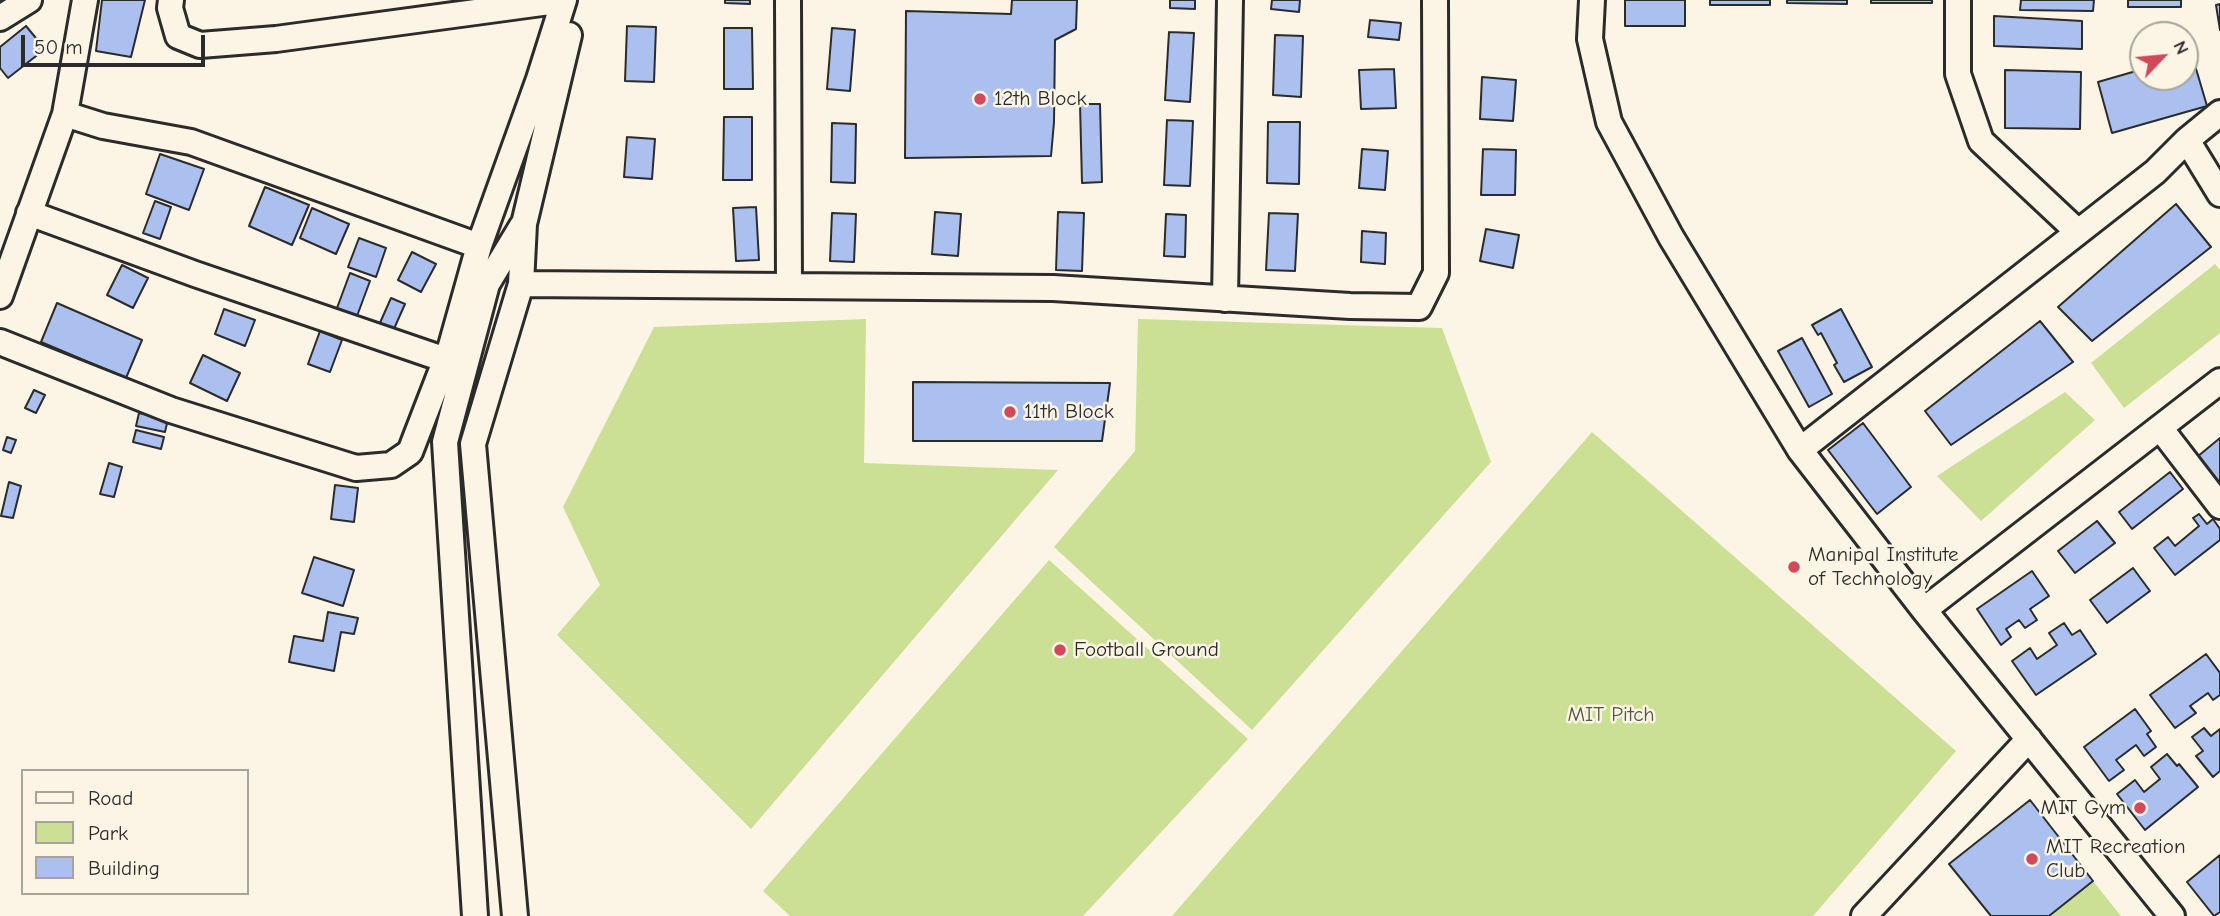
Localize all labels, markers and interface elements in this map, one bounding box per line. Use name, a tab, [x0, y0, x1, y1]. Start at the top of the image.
scale bar	[24, 21, 208, 65]
north arrow	[2129, 21, 2199, 91]
text: 50 m	[34, 35, 83, 59]
text: N	[2168, 37, 2194, 58]
place label: 12th Block	[994, 86, 1087, 112]
marker: 12th Block	[972, 91, 988, 107]
place label: 11th Block	[1024, 399, 1114, 425]
marker: 11th Block	[1002, 404, 1018, 420]
place label: Manipal Institute of Technology	[1808, 542, 1958, 592]
marker: Manipal Institute of Technology	[1786, 559, 1802, 575]
place label: Football Ground	[1074, 637, 1219, 663]
marker: Football Ground	[1052, 642, 1068, 658]
park label: MIT Pitch	[1567, 702, 1655, 728]
legend	[21, 769, 248, 895]
text: Road	[88, 786, 133, 810]
place label: MIT Gym	[2040, 795, 2126, 821]
marker: MIT Gym	[2132, 800, 2148, 816]
text: Park	[88, 821, 128, 845]
place label: MIT Recreation Club	[2046, 834, 2186, 884]
marker: MIT Recreation Club	[2024, 851, 2040, 867]
text: Building	[88, 856, 160, 880]

